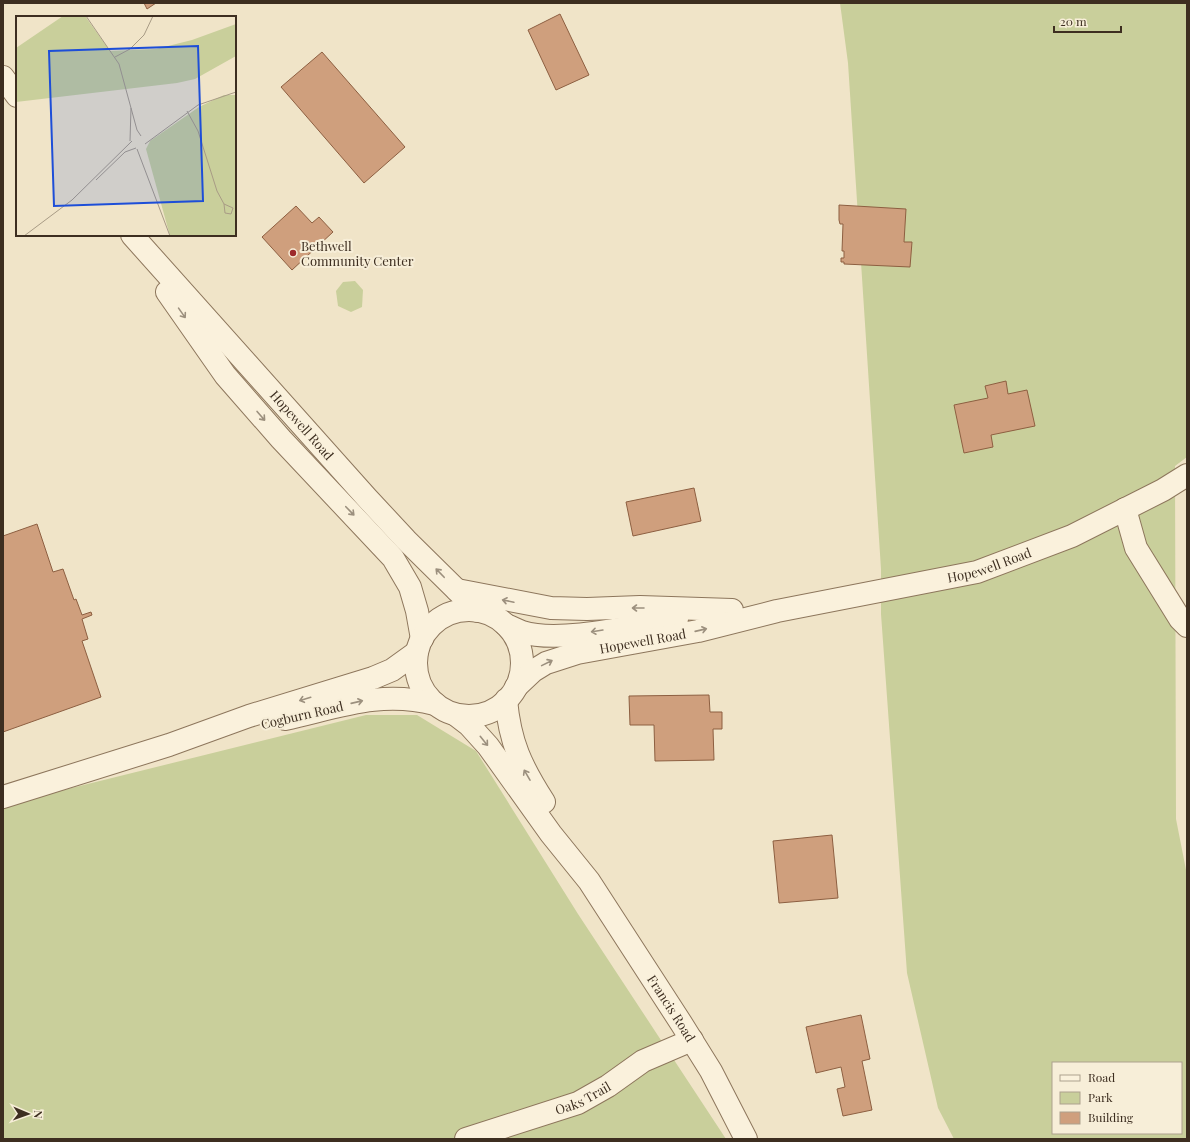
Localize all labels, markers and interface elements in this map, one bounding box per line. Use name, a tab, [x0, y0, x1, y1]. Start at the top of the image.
scale bar	[1054, 8, 1121, 34]
text: 20 m	[1060, 13, 1087, 29]
inset map	[16, 16, 236, 236]
place label: Bethwell Community Center	[301, 237, 414, 269]
marker: Bethwell Community Center	[288, 248, 298, 258]
one-way arrow	[178, 307, 186, 318]
street label: Hopewell Road	[267, 386, 338, 463]
one-way arrow	[256, 411, 265, 421]
one-way arrow	[345, 506, 355, 516]
street label: Hopewell Road	[946, 543, 1034, 586]
one-way arrow	[436, 568, 445, 578]
one-way arrow	[502, 596, 515, 604]
one-way arrow	[632, 604, 645, 612]
street label: Hopewell Road	[598, 624, 688, 657]
one-way arrow	[694, 626, 707, 634]
one-way arrow	[591, 627, 604, 635]
one-way arrow	[541, 659, 553, 666]
one-way arrow	[299, 696, 312, 703]
street label: Cogburn Road	[259, 697, 345, 732]
one-way arrow	[350, 698, 363, 705]
one-way arrow	[480, 736, 488, 747]
one-way arrow	[523, 769, 531, 781]
street label: Francis Road	[644, 971, 700, 1045]
legend	[1052, 1062, 1182, 1134]
text: Road	[1088, 1069, 1115, 1085]
street label: Oaks Trail	[553, 1077, 614, 1118]
text: Park	[1088, 1089, 1113, 1105]
north arrow	[8, 1094, 48, 1134]
text: Building	[1088, 1109, 1134, 1125]
text: N	[31, 1110, 46, 1119]

